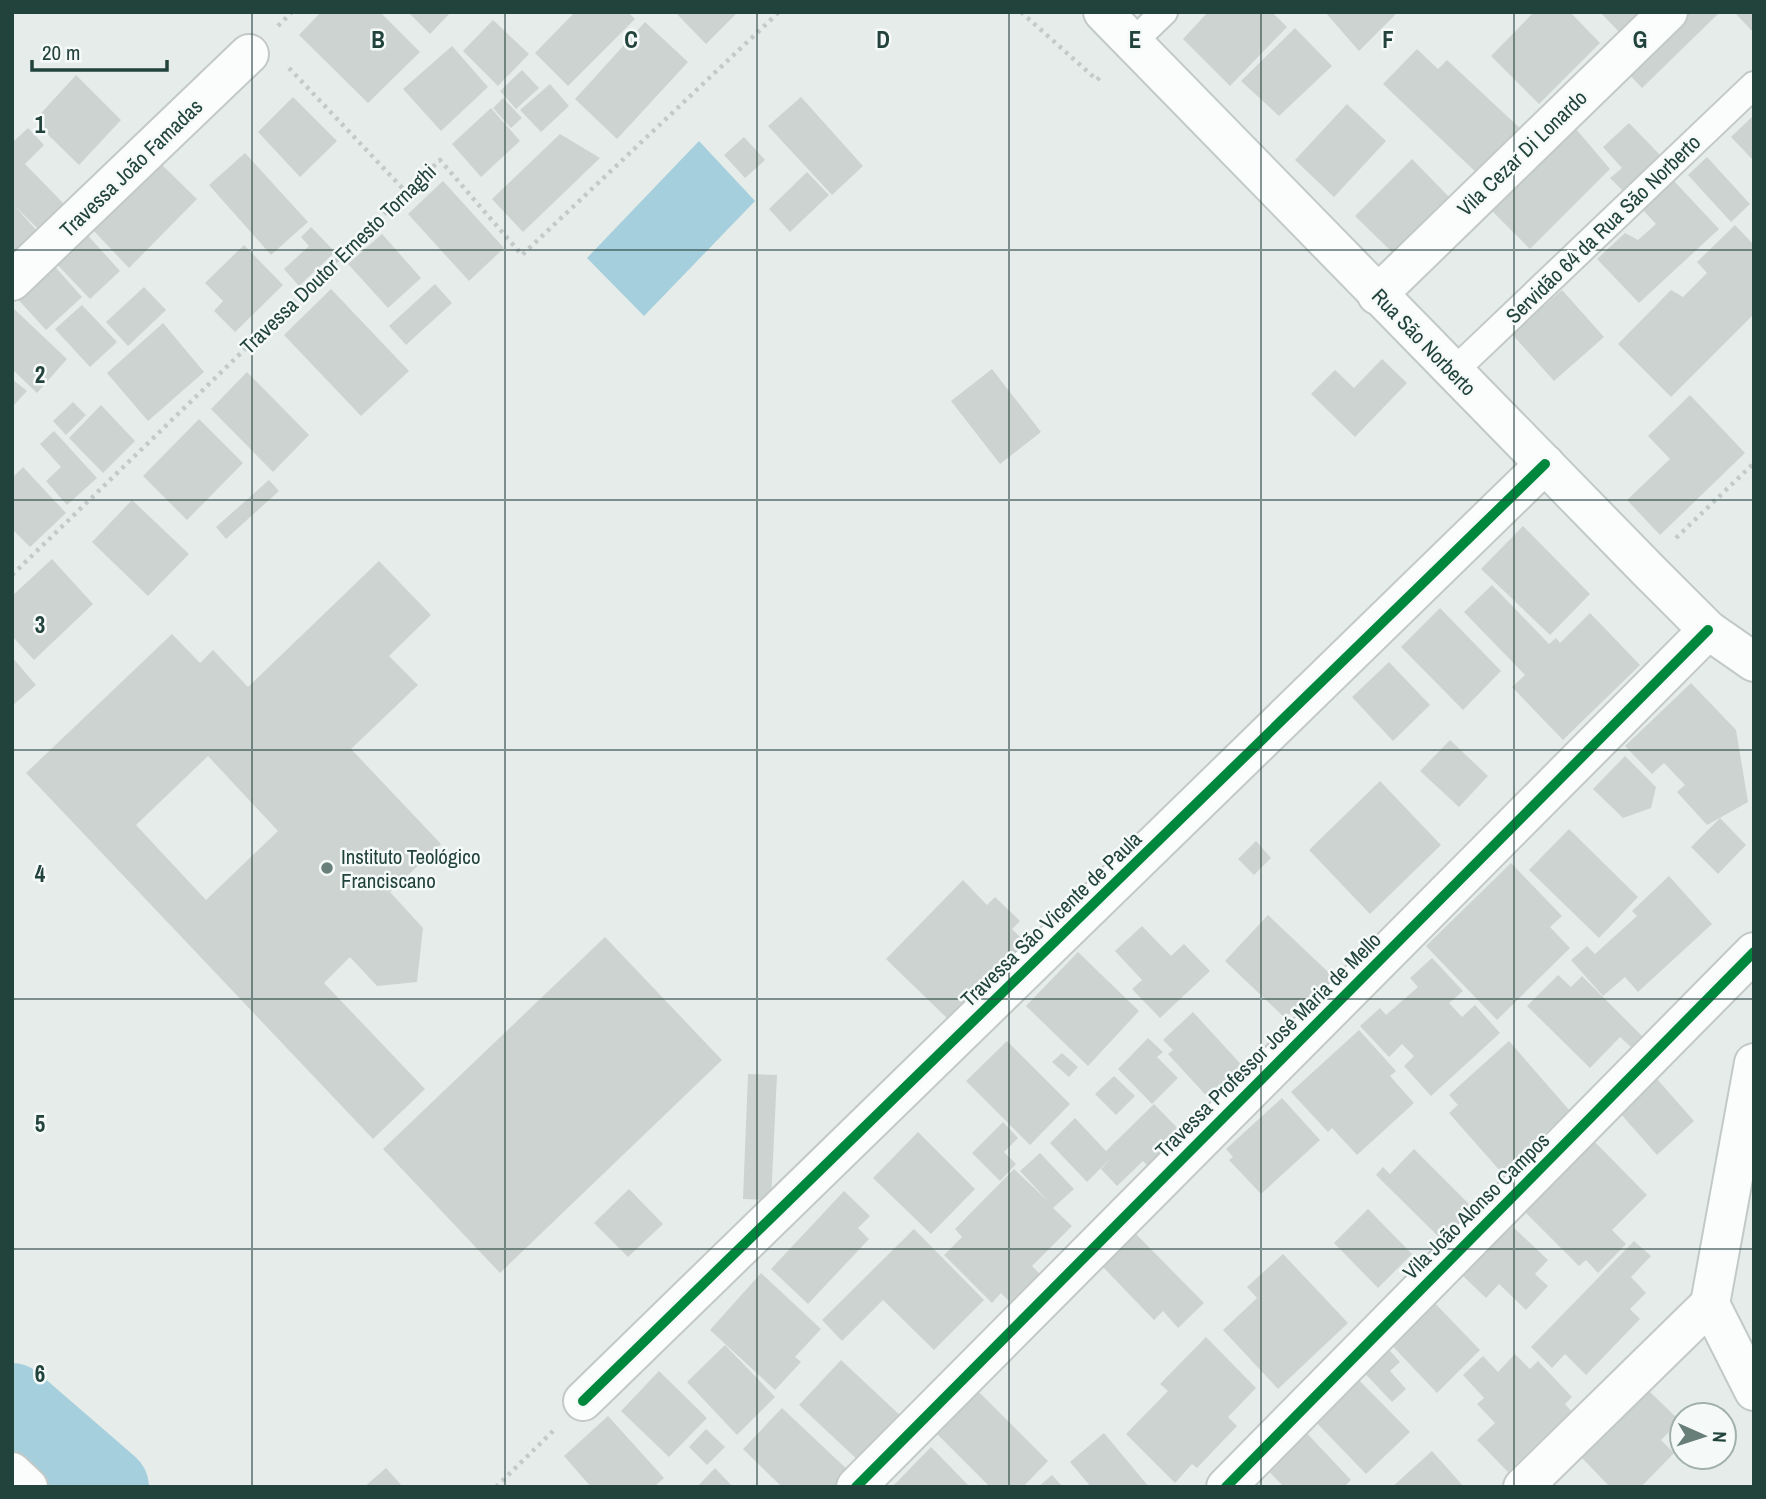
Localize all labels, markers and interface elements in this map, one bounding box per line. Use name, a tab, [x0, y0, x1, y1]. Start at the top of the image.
text: B	[371, 24, 385, 55]
text: C	[624, 24, 638, 55]
text: D	[876, 24, 890, 55]
text: E	[1129, 24, 1141, 55]
text: F	[1382, 24, 1394, 55]
text: G	[1633, 24, 1647, 55]
scale bar	[32, 28, 166, 72]
text: 20 m	[42, 38, 80, 67]
street label: Vila Cezar Di Lonardo	[1451, 83, 1593, 223]
street label: Travessa João Famadas	[53, 92, 209, 244]
text: 1	[35, 109, 46, 140]
street label: Servidão 64 da Rua São Norberto	[1499, 128, 1707, 330]
street label: Travessa Doutor Ernesto Tornaghi	[234, 157, 442, 361]
street label: Rua São Norberto	[1365, 282, 1483, 402]
text: 2	[35, 359, 45, 390]
text: 3	[35, 609, 45, 640]
street label: Travessa São Vicente de Paula	[954, 824, 1148, 1013]
place label: Instituto Teológico Franciscano	[341, 842, 480, 895]
text: 4	[35, 858, 46, 889]
marker: Instituto Teológico Franciscano	[319, 860, 335, 876]
street label: Travessa Professor José Maria de Mello	[1149, 926, 1387, 1164]
text: 5	[35, 1108, 45, 1139]
street label: Vila João Alonso Campos	[1396, 1126, 1556, 1286]
text: 6	[35, 1358, 45, 1389]
north arrow	[1668, 1401, 1738, 1471]
text: N	[1707, 1431, 1733, 1443]

